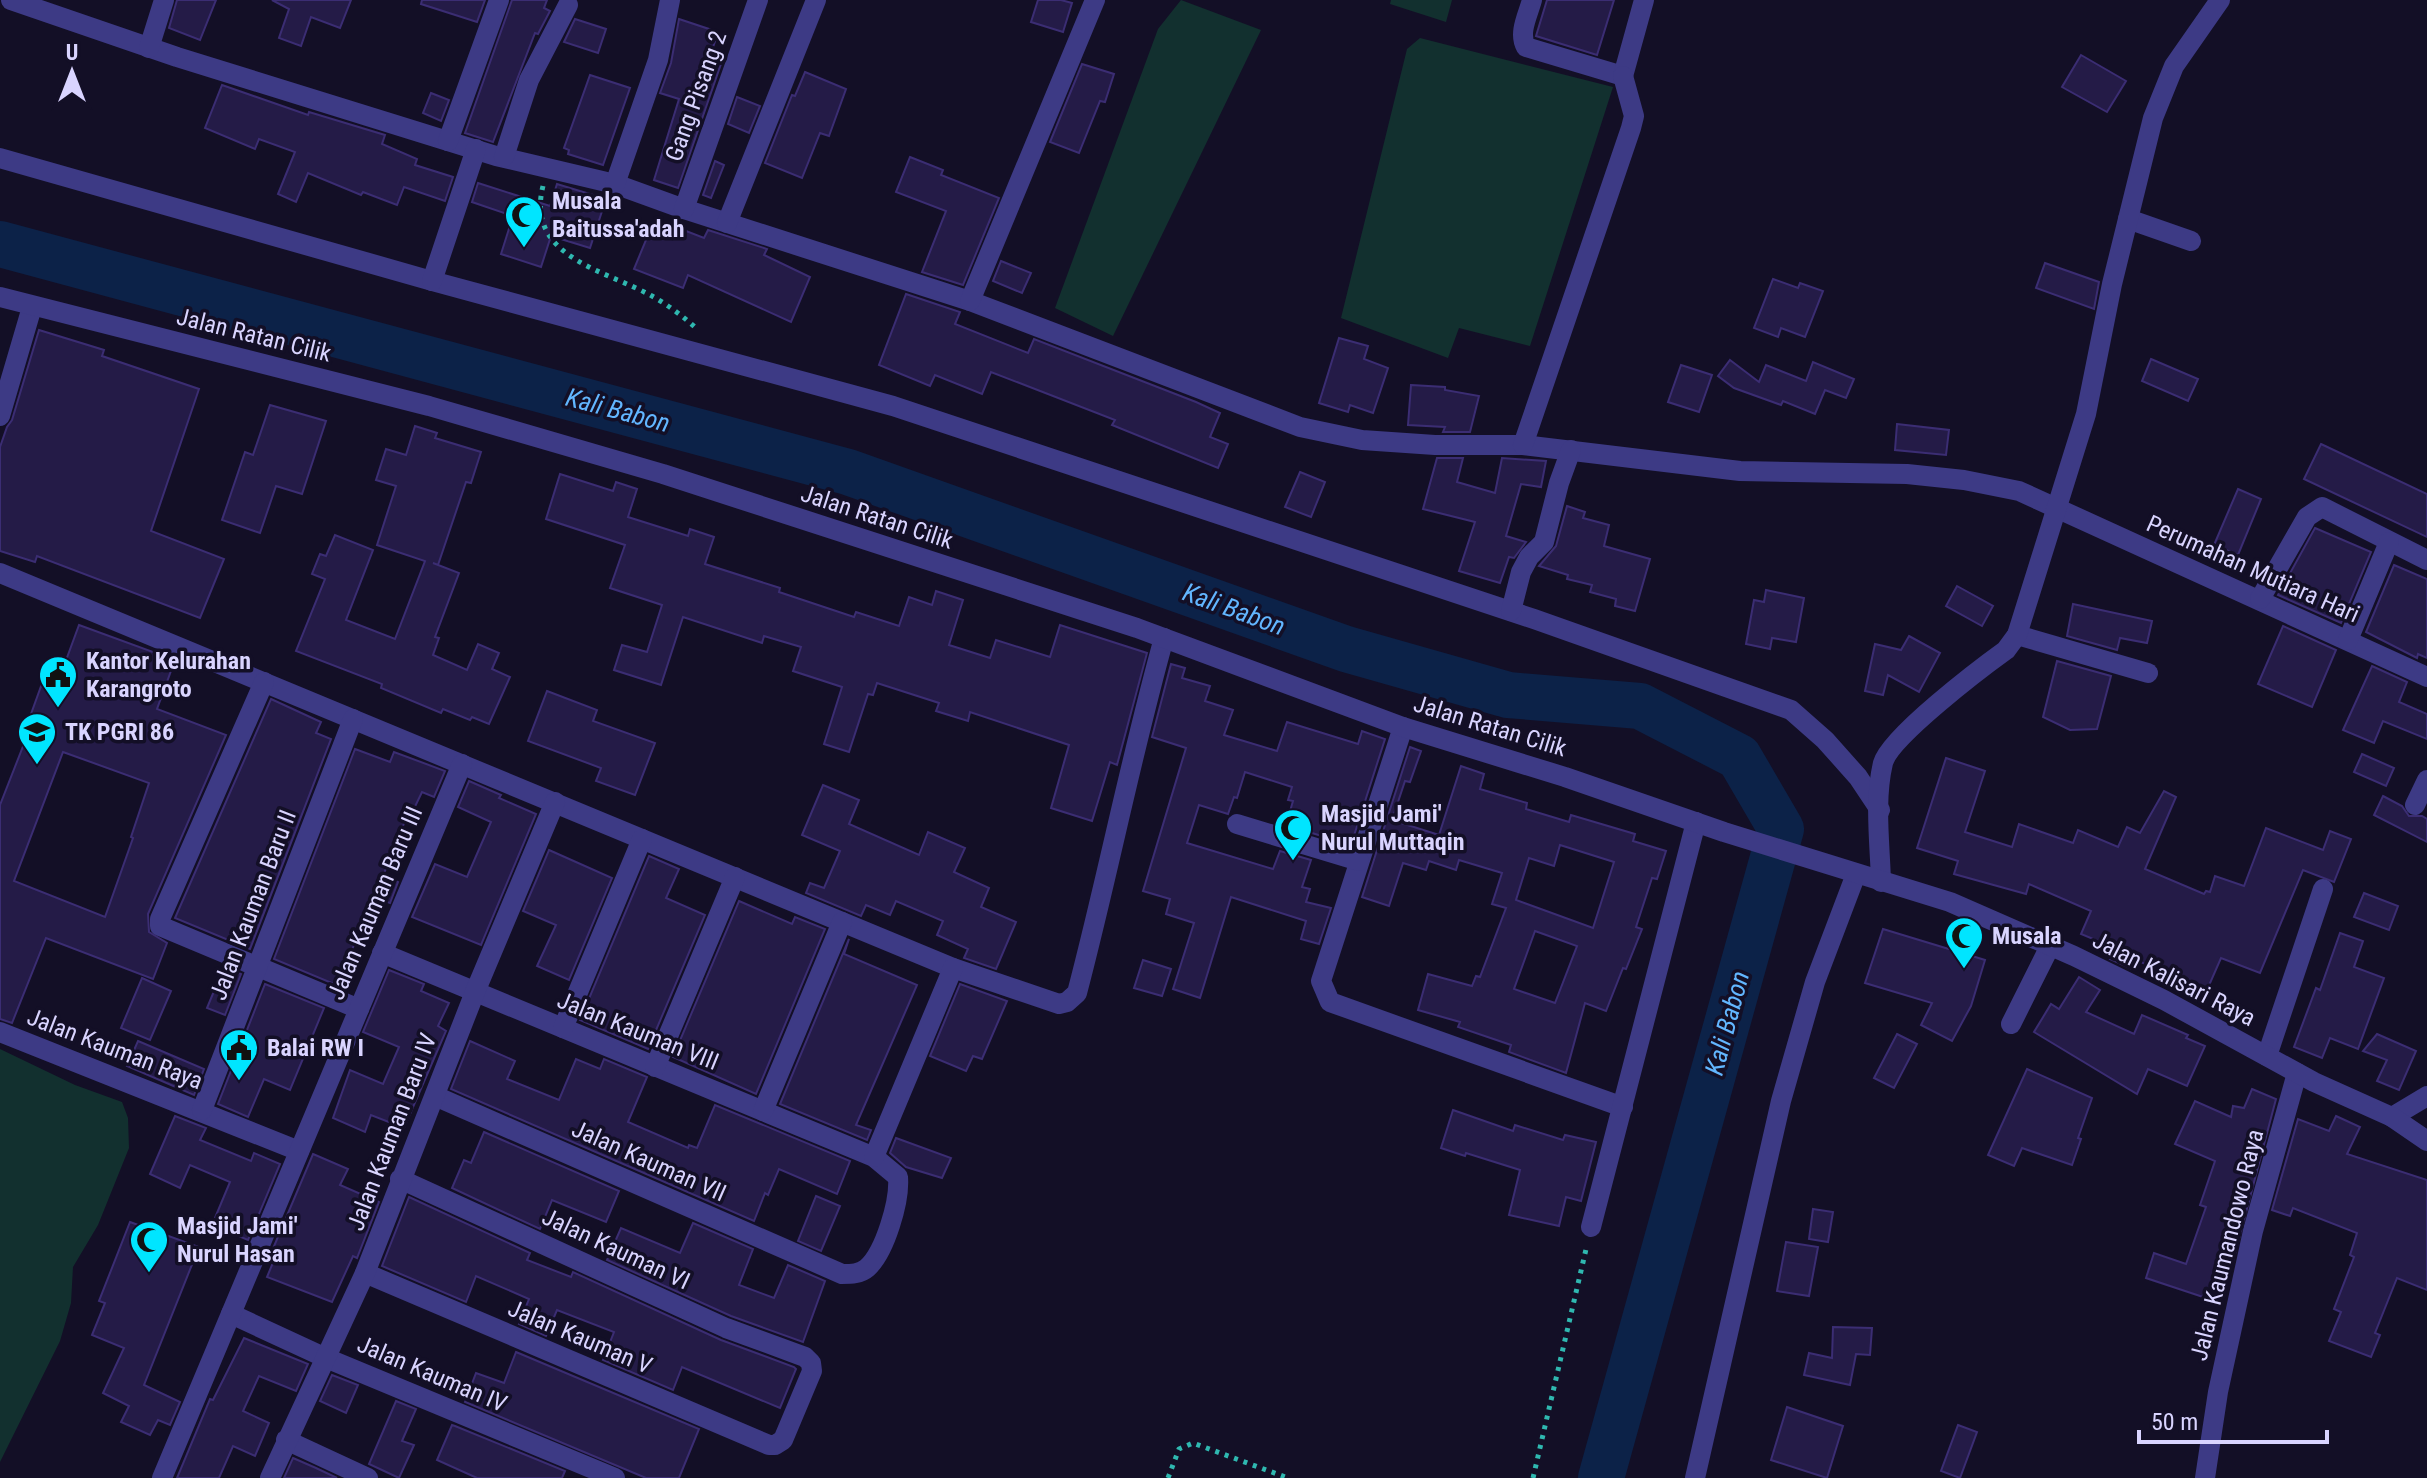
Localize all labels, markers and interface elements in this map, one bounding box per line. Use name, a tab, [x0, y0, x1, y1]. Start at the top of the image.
street label: Gang Pisang 2	[659, 27, 733, 165]
north arrow	[32, 32, 112, 112]
text: U	[66, 40, 78, 65]
place label: Musala Baitussa'adah	[552, 187, 685, 243]
mosque icon: Musala Baitussa'adah	[503, 194, 545, 249]
street label: Jalan Ratan Cilik	[174, 302, 334, 368]
water label: Kali Babon	[563, 382, 673, 438]
street label: Jalan Ratan Cilik	[797, 479, 957, 555]
street label: Perumahan Mutiara Hari	[2142, 509, 2364, 629]
water label: Kali Babon	[1179, 577, 1289, 641]
place label: Kantor Kelurahan Karangroto	[86, 647, 251, 703]
public building icon: Kantor Kelurahan Karangroto	[37, 654, 79, 709]
street label: Jalan Ratan Cilik	[1410, 689, 1570, 763]
school or university icon: TK PGRI 86	[16, 711, 58, 766]
place label: TK PGRI 86	[65, 718, 174, 746]
place label: Masjid Jami' Nurul Muttaqin	[1321, 800, 1465, 856]
street label: Jalan Kauman Baru III	[322, 802, 428, 1004]
street label: Jalan Kauman Baru II	[204, 806, 302, 1004]
mosque icon: Masjid Jami' Nurul Muttaqin	[1272, 807, 1314, 862]
mosque icon: Musala	[1943, 915, 1985, 970]
place label: Musala	[1992, 922, 2062, 950]
street label: Jalan Kalisari Raya	[2088, 926, 2260, 1032]
water label: Kali Babon	[1699, 968, 1755, 1078]
street label: Jalan Kauman VIII	[553, 986, 723, 1076]
street label: Jalan Kauman Raya	[23, 1003, 207, 1095]
public building icon: Balai RW I	[218, 1027, 260, 1082]
street label: Jalan Kauman Baru IV	[342, 1030, 442, 1234]
place label: Balai RW I	[267, 1034, 364, 1062]
street label: Jalan Kauman VII	[568, 1115, 730, 1207]
street label: Jalan Kaumandowo Raya	[2185, 1127, 2269, 1363]
street label: Jalan Kauman VI	[538, 1203, 694, 1295]
place label: Masjid Jami' Nurul Hasan	[177, 1212, 298, 1268]
mosque icon: Masjid Jami' Nurul Hasan	[128, 1219, 170, 1274]
street label: Jalan Kauman V	[504, 1294, 656, 1380]
street label: Jalan Kauman IV	[353, 1330, 511, 1418]
scale bar	[2139, 1394, 2327, 1444]
text: 50 m	[2151, 1408, 2198, 1436]

